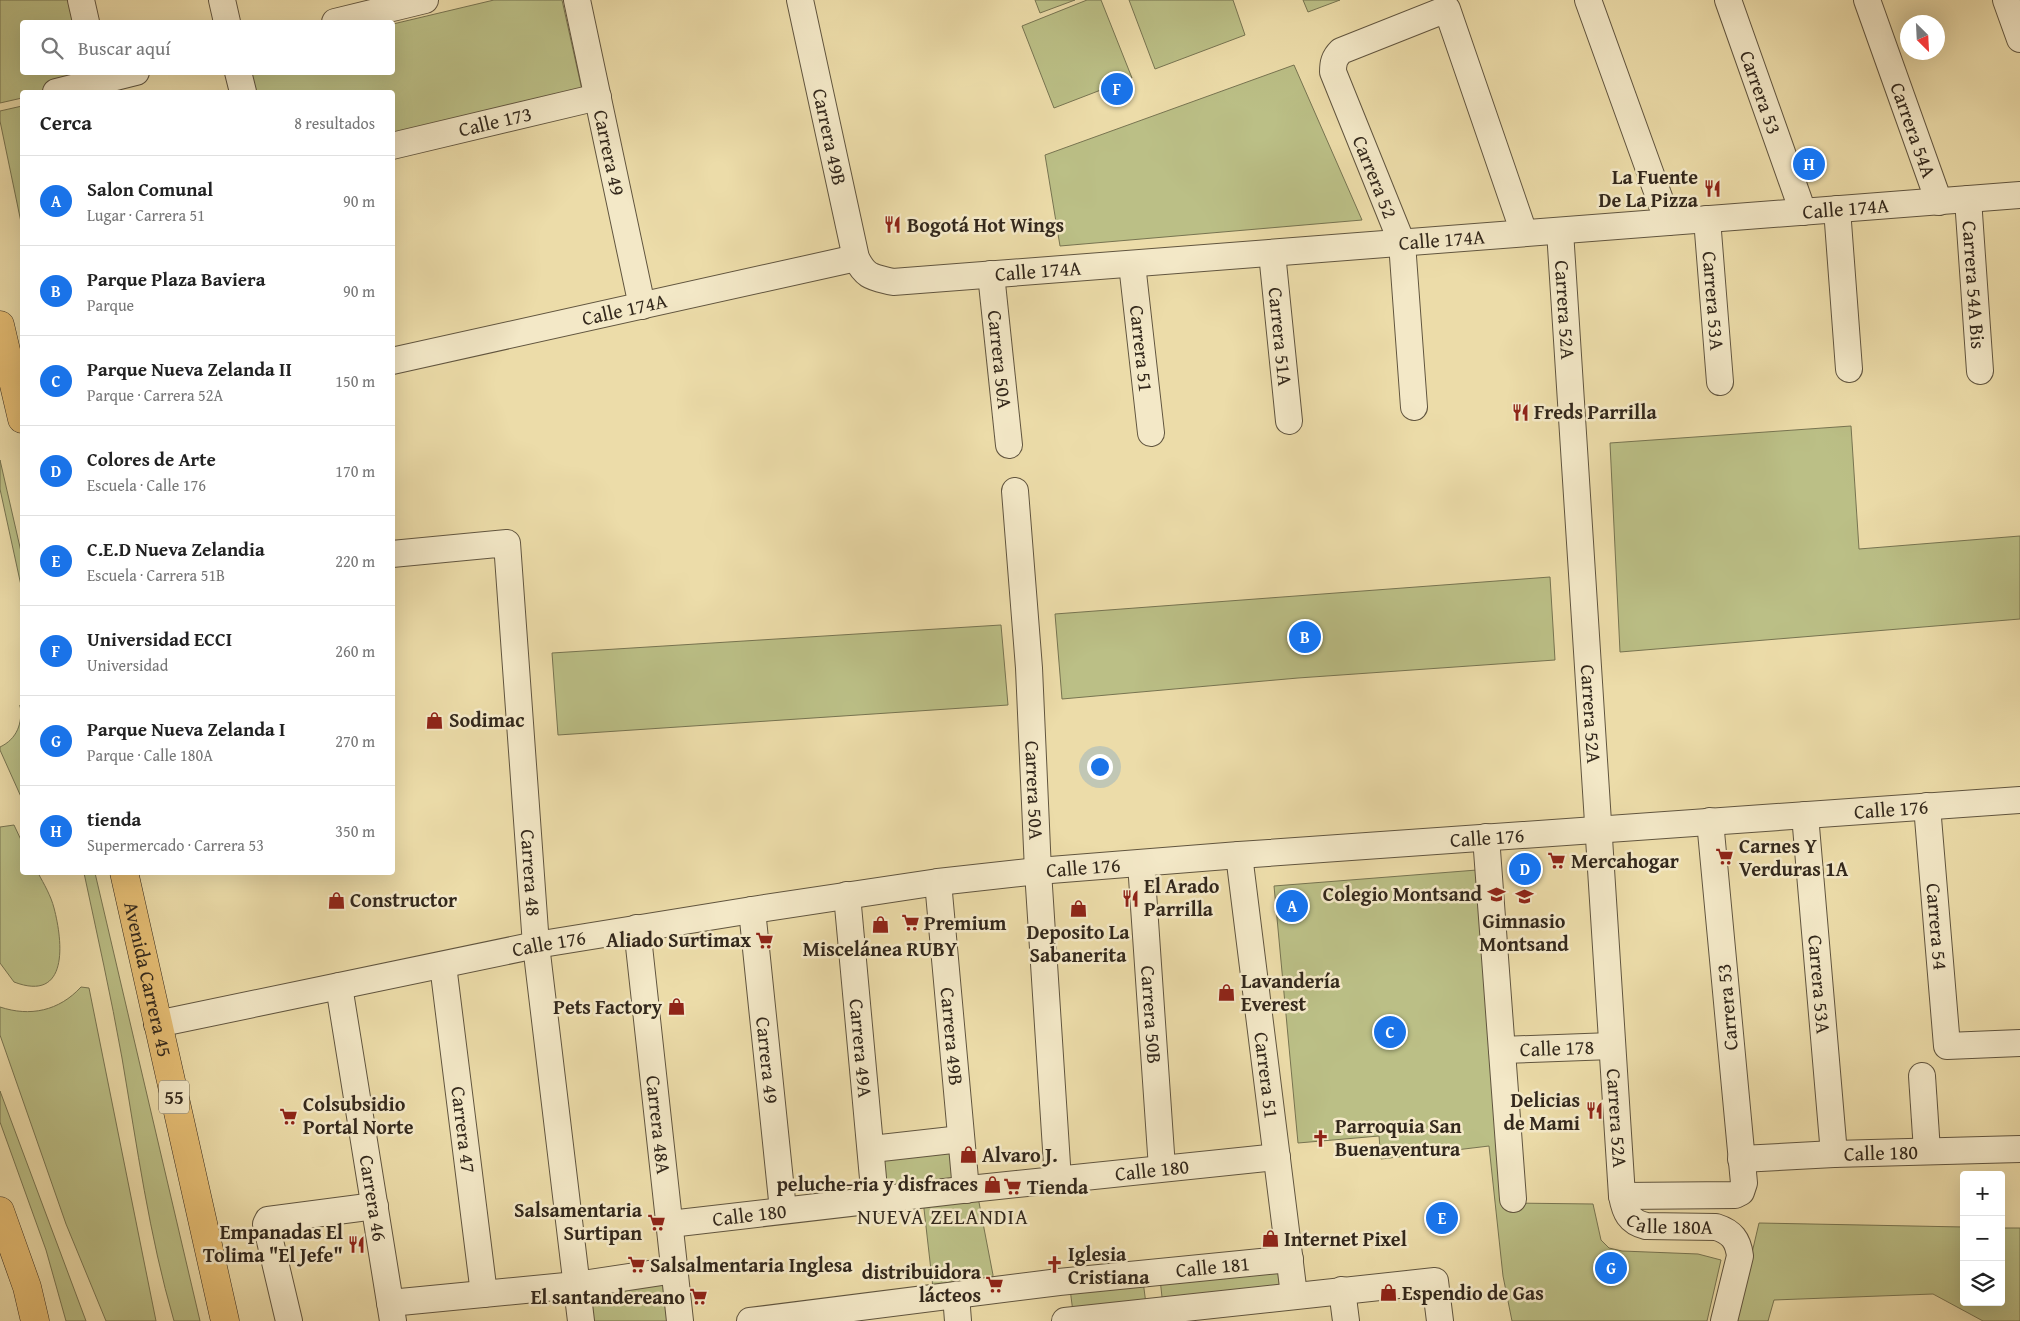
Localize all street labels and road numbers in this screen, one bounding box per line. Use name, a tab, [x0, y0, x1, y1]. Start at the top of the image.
street label: Carrera 53	[1733, 46, 1789, 138]
street label: Carrera 54A	[1883, 78, 1944, 181]
street label: Carrera 49B	[806, 86, 855, 188]
street label: Calle 173	[456, 98, 535, 144]
street label: Carrera 49	[587, 107, 633, 198]
street label: Carrera 52	[1346, 131, 1405, 223]
street label: Calle 174A	[1801, 190, 1890, 226]
street label: Carrera 54A Bis	[1956, 220, 1993, 350]
street label: Calle 174A	[1398, 221, 1486, 257]
street label: Carrera 53A	[1696, 250, 1732, 351]
street label: Calle 174A	[994, 253, 1082, 288]
street label: Carrera 52A	[1548, 259, 1583, 360]
street label: Calle 174A	[579, 285, 670, 332]
street label: Carrera 51A	[1262, 286, 1300, 387]
street label: Carrera 51	[1123, 304, 1161, 393]
street label: Carrera 50A	[981, 309, 1020, 410]
street label: Carrera 52A	[1574, 664, 1609, 764]
street label: Carrera 50A	[1018, 740, 1052, 841]
street label: Calle 176	[1853, 792, 1929, 826]
street label: Calle 176	[1449, 820, 1525, 854]
street label: Carrera 48	[514, 828, 549, 917]
street label: Calle 176	[1045, 850, 1121, 884]
street label: Carrera 54	[1919, 882, 1956, 971]
street label: Avenida Carrera 45	[117, 899, 180, 1060]
street label: Calle 176	[509, 922, 588, 964]
street label: Carrera 53A	[1801, 934, 1839, 1035]
street label: Carrera 53	[1708, 962, 1745, 1052]
street label: Carrera 50B	[1134, 965, 1170, 1065]
street label: Carrera 49B	[934, 986, 971, 1087]
street label: Carrera 49A	[843, 998, 881, 1099]
street label: Carrera 49	[749, 1015, 787, 1105]
street label: Carrera 51	[1247, 1030, 1287, 1120]
street label: Calle 178	[1519, 1032, 1595, 1063]
street label: Carrera 52A	[1600, 1068, 1635, 1169]
street label: Carrera 48A	[639, 1074, 679, 1176]
road number: 55	[159, 1080, 189, 1114]
street label: Carrera 47	[444, 1085, 484, 1175]
street label: Calle 180	[1843, 1137, 1918, 1168]
street label: Calle 180	[1113, 1151, 1190, 1188]
street label: Carrera 46	[352, 1153, 395, 1243]
street label: Calle 180	[711, 1196, 788, 1233]
street label: Calle 180A	[1620, 1205, 1713, 1241]
street label: Calle 181	[1174, 1248, 1251, 1284]

